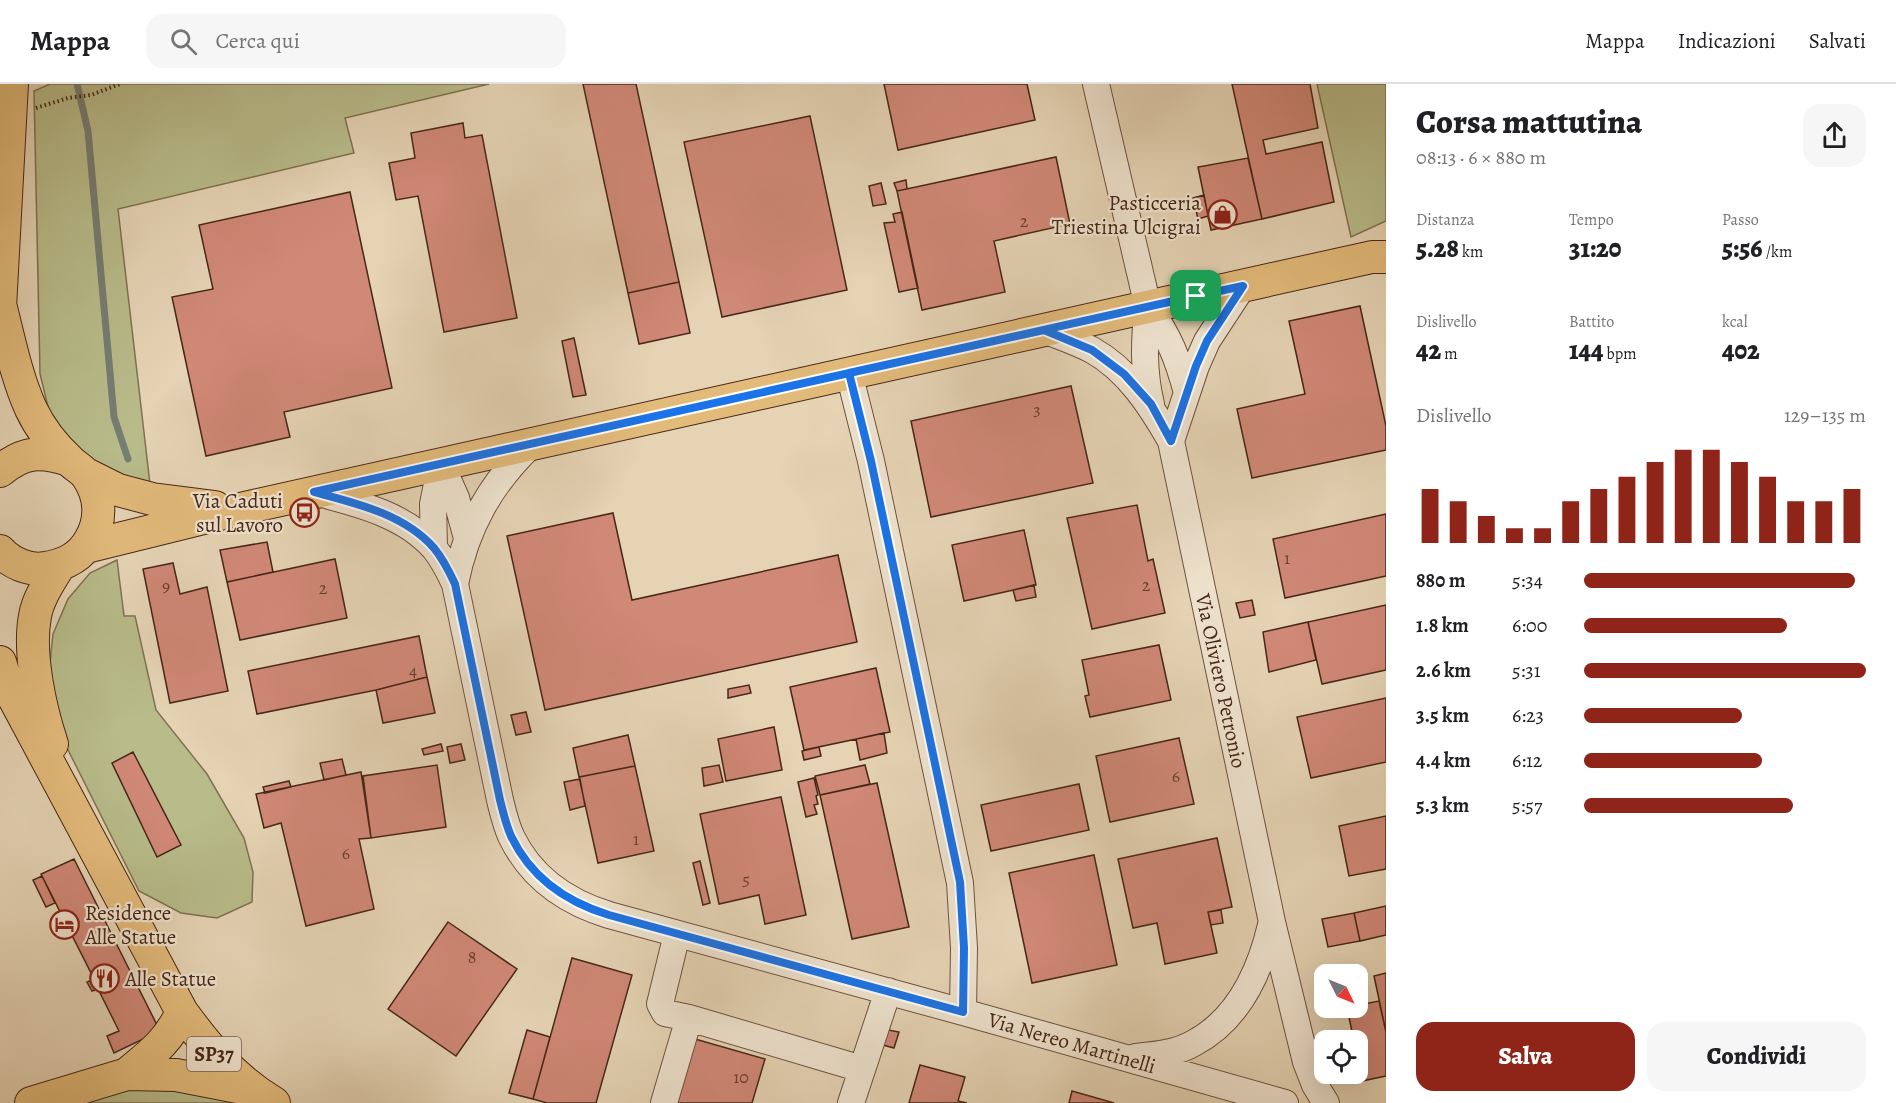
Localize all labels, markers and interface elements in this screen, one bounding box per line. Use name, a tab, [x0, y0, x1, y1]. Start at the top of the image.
search box	[146, 14, 566, 68]
text: Mappa	[30, 22, 110, 60]
icon: search	[167, 25, 200, 58]
text: Cerca qui	[215, 26, 300, 56]
text: Mappa	[1585, 27, 1645, 55]
text: Indicazioni	[1678, 27, 1776, 55]
text: Salvati	[1809, 27, 1866, 55]
text: Corsa mattutina	[1416, 99, 1642, 144]
button: share	[1803, 104, 1866, 167]
text: 08:13 · 6 × 880 m	[1416, 144, 1546, 171]
place label: Pasticceria Triestina Ulcigrai	[1052, 189, 1201, 241]
shop icon: Pasticceria Triestina Ulcigrai	[1206, 199, 1238, 231]
house number: 2	[1020, 209, 1029, 233]
text: Distanza	[1416, 209, 1475, 231]
text: Tempo	[1569, 209, 1614, 231]
text: Passo	[1722, 209, 1759, 231]
text: 5.28	[1416, 231, 1459, 266]
text: 31:20	[1569, 231, 1621, 266]
text: 5:56	[1722, 231, 1763, 266]
text: km	[1459, 241, 1483, 263]
text: /km	[1763, 241, 1792, 263]
pin	[1170, 270, 1221, 321]
icon: arrive	[1179, 279, 1212, 312]
text: Dislivello	[1416, 311, 1476, 333]
text: Battito	[1569, 311, 1614, 333]
text: kcal	[1722, 311, 1748, 333]
text: 42	[1416, 333, 1441, 368]
text: 144	[1569, 333, 1603, 368]
text: 402	[1722, 333, 1760, 368]
text: m	[1441, 343, 1458, 365]
text: bpm	[1603, 343, 1637, 365]
house number: 3	[1033, 397, 1041, 421]
text: Dislivello	[1416, 402, 1492, 429]
text: 129–135 m	[1784, 402, 1866, 429]
place label: Via Caduti sul Lavoro	[192, 487, 283, 539]
bus stop icon: Via Caduti sul Lavoro	[288, 497, 320, 529]
house number: 1	[1284, 546, 1290, 570]
text: 880 m	[1416, 567, 1466, 594]
text: 5:34	[1512, 567, 1543, 594]
house number: 2	[1142, 573, 1151, 597]
house number: 9	[162, 574, 170, 598]
house number: 2	[319, 576, 328, 600]
street label: Via Oliviero Petronio	[1189, 590, 1253, 771]
text: 1.8 km	[1416, 612, 1469, 639]
text: 6:00	[1512, 612, 1547, 639]
text: 2.6 km	[1416, 657, 1471, 684]
text: 5:31	[1512, 657, 1541, 684]
house number: 4	[409, 658, 417, 682]
text: 3.5 km	[1416, 702, 1469, 729]
text: 6:23	[1512, 702, 1544, 729]
text: 4.4 km	[1416, 747, 1471, 774]
text: 6:12	[1512, 747, 1542, 774]
house number: 6	[1172, 764, 1180, 788]
text: 5.3 km	[1416, 792, 1469, 819]
text: 5:57	[1512, 792, 1542, 819]
house number: 1	[633, 827, 639, 851]
house number: 6	[342, 841, 350, 865]
house number: 5	[742, 867, 750, 891]
place label: Residence Alle Statue	[84, 899, 176, 951]
hotel icon: Residence Alle Statue	[48, 909, 80, 941]
house number: 8	[468, 945, 476, 969]
restaurant icon: Alle Statue	[88, 963, 120, 995]
north arrow	[1314, 964, 1368, 1018]
map controls	[1314, 964, 1368, 1084]
place label: Alle Statue	[124, 965, 216, 993]
street label: Via Nereo Martinelli	[984, 1005, 1159, 1080]
button: Salva	[1416, 1022, 1635, 1091]
button: Condividi	[1647, 1022, 1866, 1091]
button: locate	[1314, 1030, 1368, 1084]
road number: SP37	[187, 1037, 241, 1071]
house number: 10	[733, 1065, 749, 1089]

